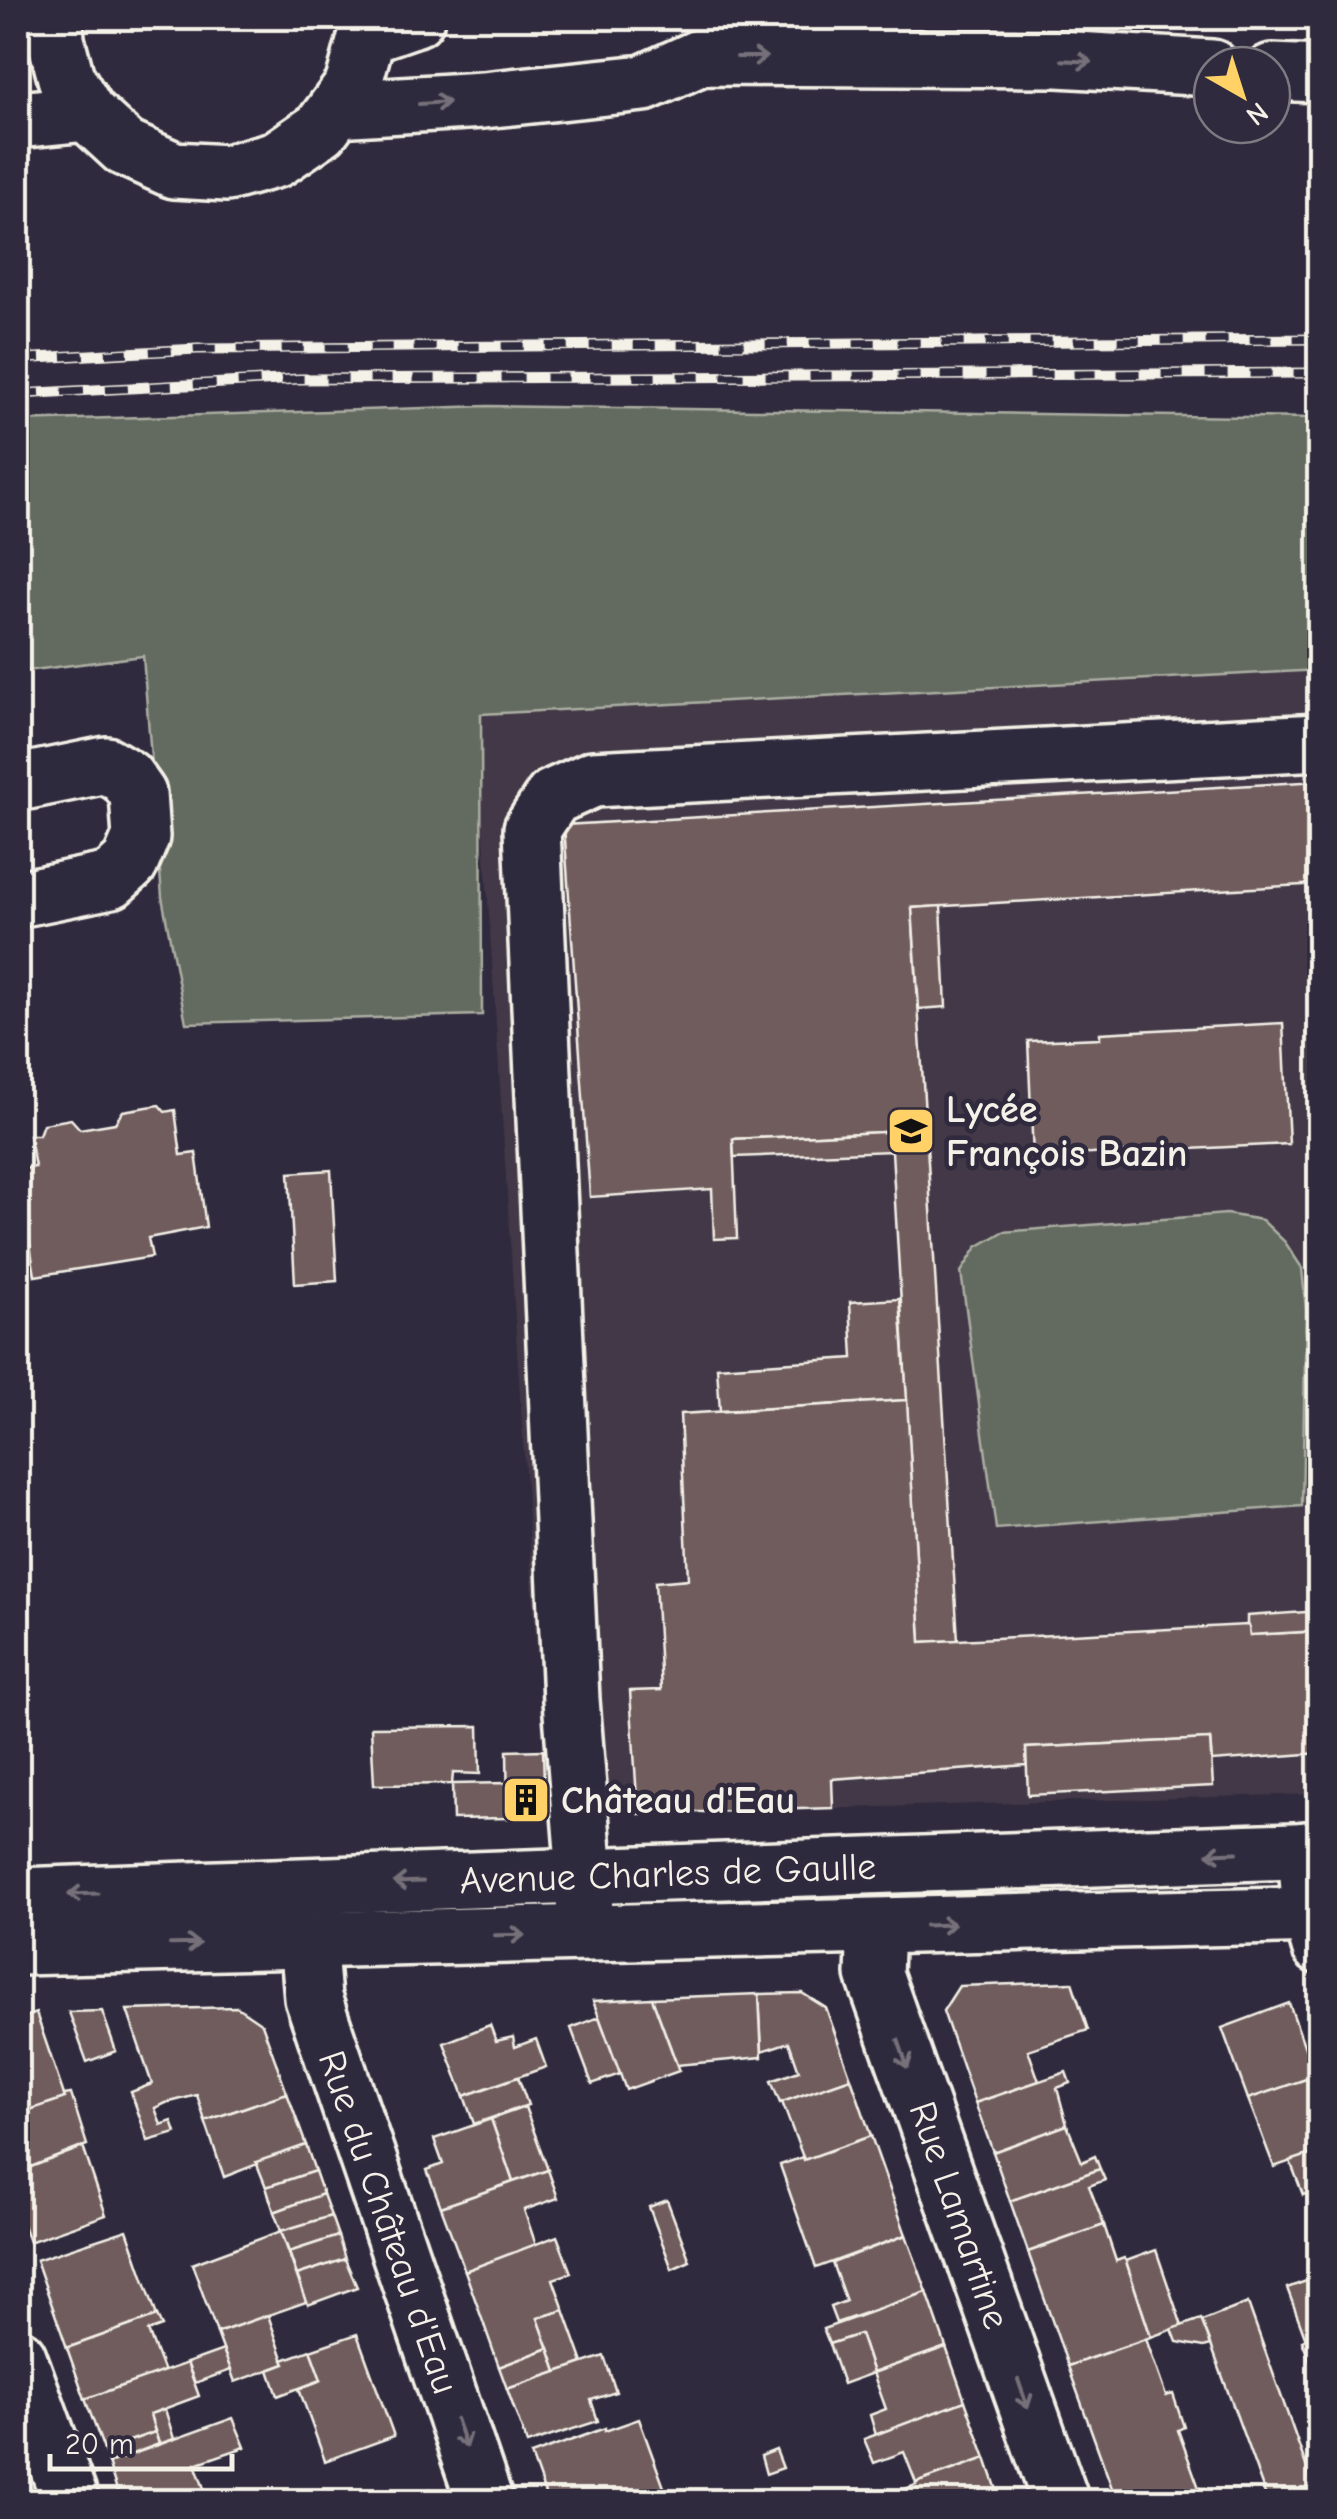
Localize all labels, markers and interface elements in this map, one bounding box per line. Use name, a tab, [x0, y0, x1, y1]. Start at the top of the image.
north arrow	[1192, 45, 1292, 145]
one-way arrow	[734, 48, 767, 66]
one-way arrow	[1060, 52, 1092, 71]
one-way arrow	[417, 93, 449, 112]
text: N	[1240, 95, 1274, 132]
place label: Lycée François Bazin	[946, 1088, 1187, 1176]
school or university icon: Lycée François Bazin	[885, 1105, 937, 1157]
building icon: Château d'Eau	[500, 1774, 552, 1826]
place label: Château d'Eau	[561, 1779, 795, 1823]
one-way arrow	[1207, 1844, 1239, 1863]
street label: Avenue Charles de Gaulle	[459, 1845, 877, 1903]
one-way arrow	[392, 1873, 424, 1892]
one-way arrow	[67, 1885, 99, 1904]
one-way arrow	[923, 1915, 955, 1934]
one-way arrow	[493, 1926, 525, 1945]
one-way arrow	[168, 1934, 200, 1953]
one-way arrow	[895, 2038, 913, 2069]
street label: Rue du Château d'Eau	[309, 2045, 467, 2399]
street label: Rue Lamartine	[900, 2096, 1019, 2335]
one-way arrow	[1015, 2377, 1033, 2408]
scale bar	[50, 2409, 232, 2471]
one-way arrow	[454, 2416, 472, 2448]
text: 20 m	[65, 2427, 134, 2462]

